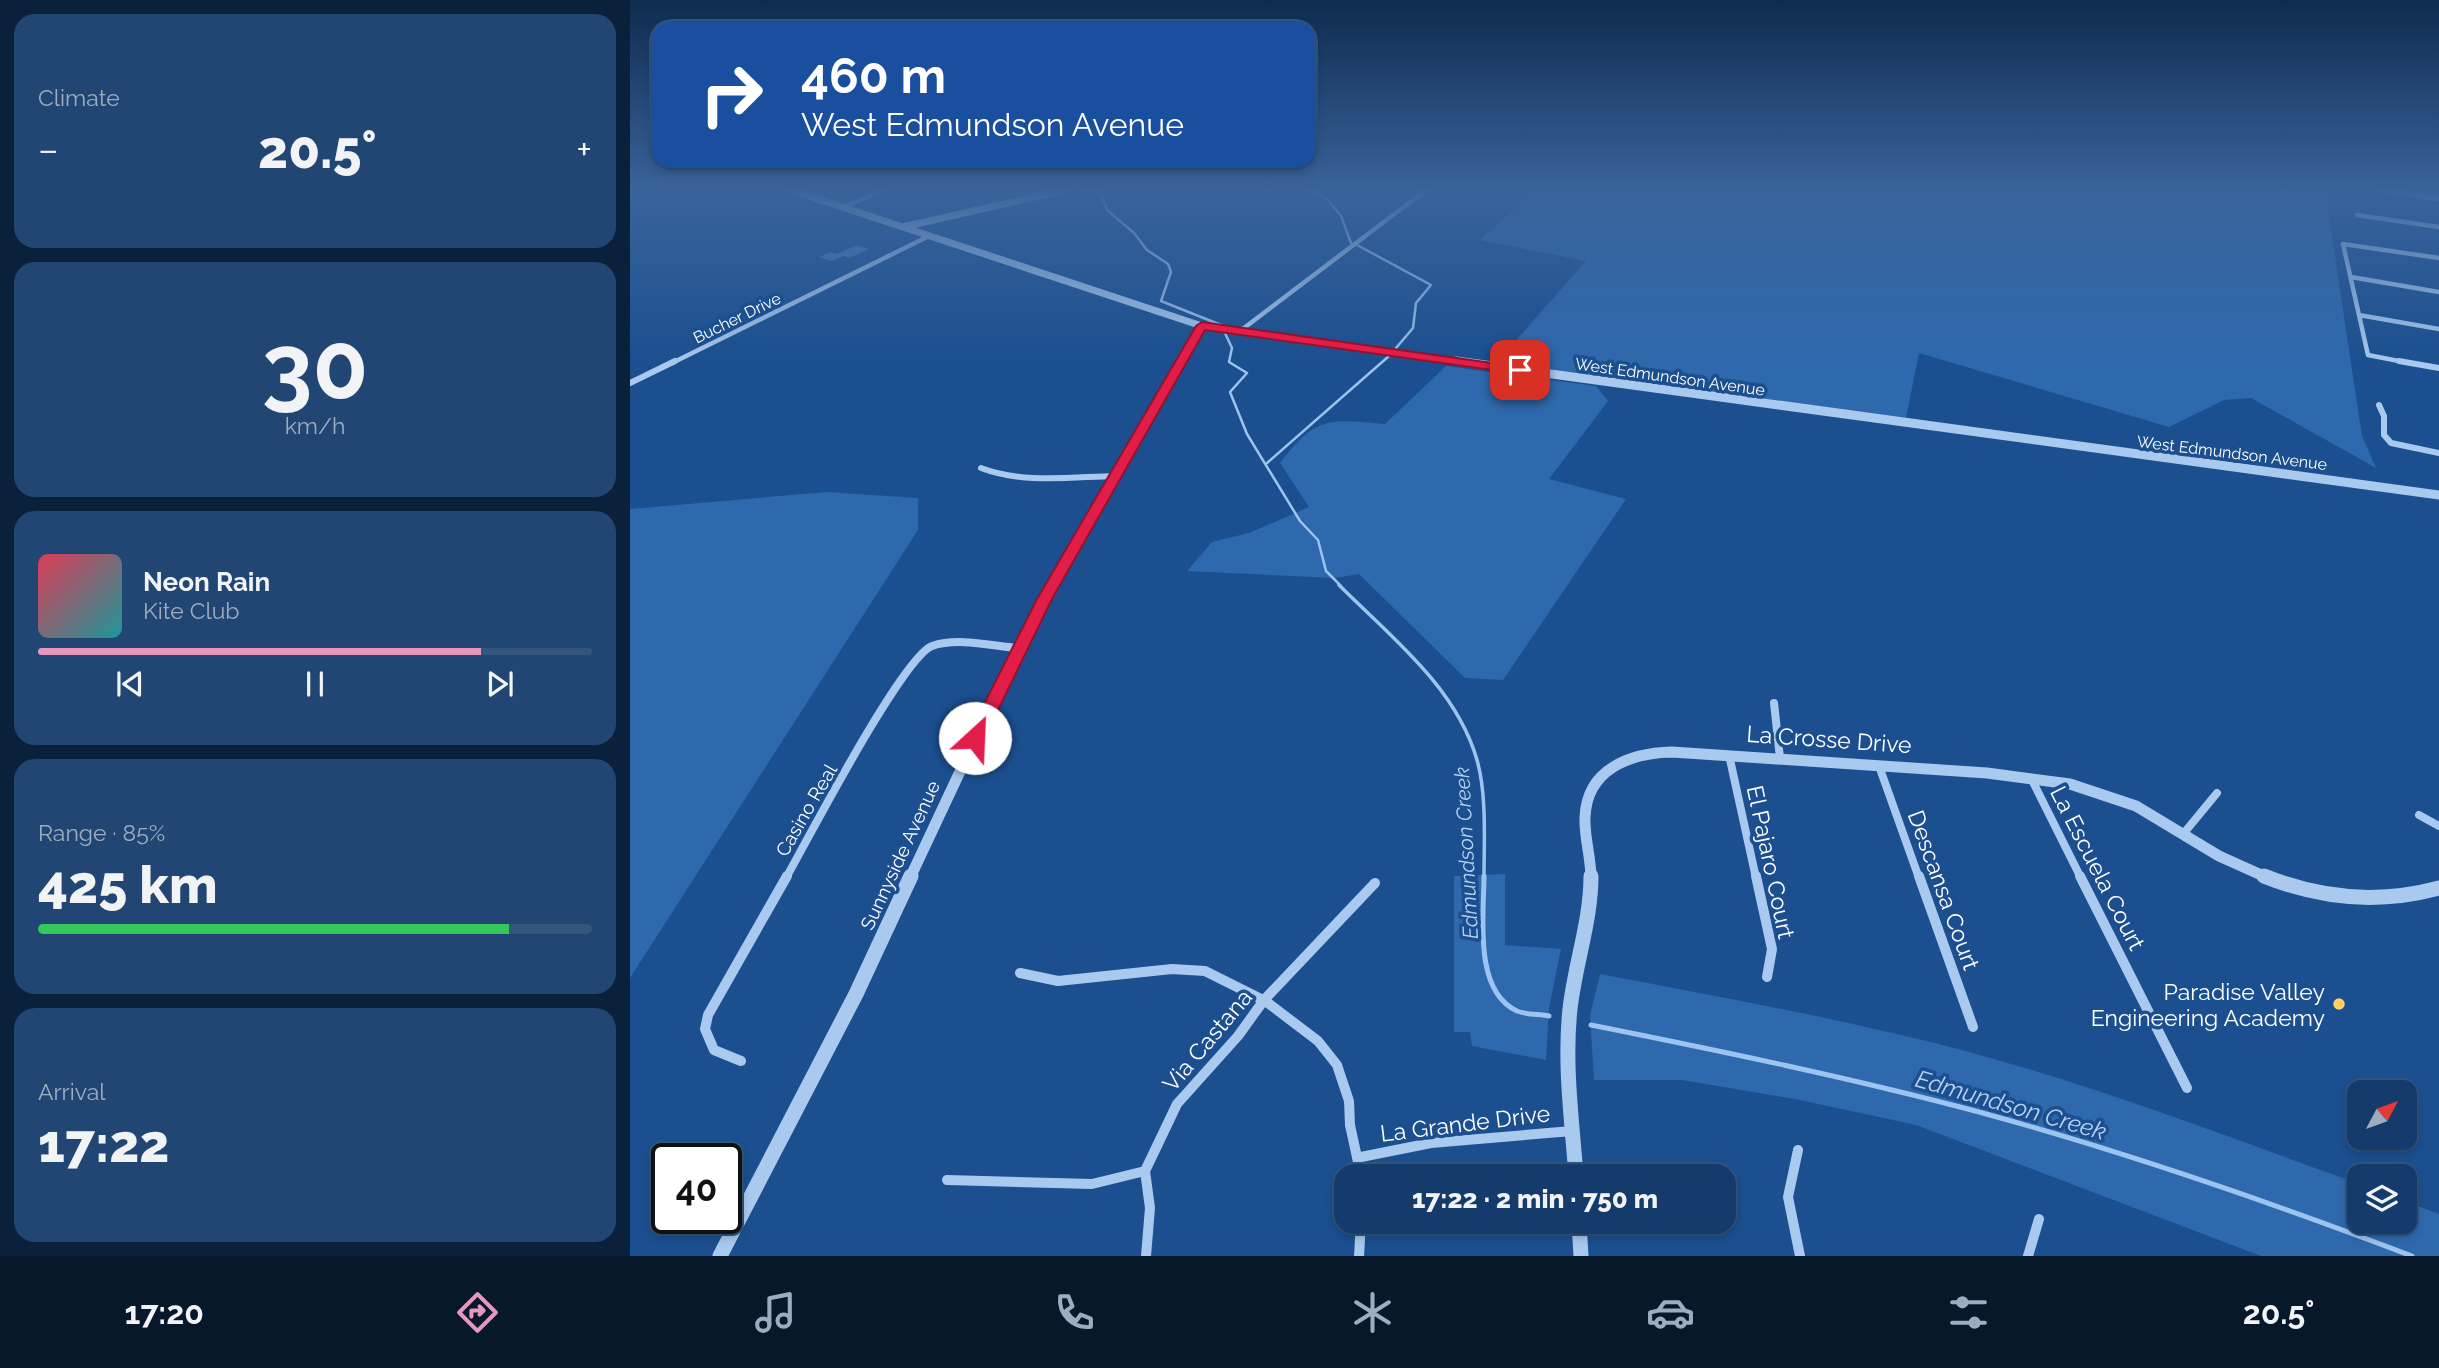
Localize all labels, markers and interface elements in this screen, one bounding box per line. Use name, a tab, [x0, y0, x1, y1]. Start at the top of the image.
text: 460 m	[801, 47, 946, 104]
icon: right	[686, 49, 777, 140]
text: Climate	[38, 84, 120, 111]
text: West Edmundson Avenue	[801, 106, 1184, 143]
text: 20.5°	[258, 119, 377, 180]
text: −	[38, 127, 58, 172]
text: +	[576, 127, 592, 172]
street label: Bucher Drive	[690, 289, 784, 347]
text: 30	[262, 313, 368, 420]
pin	[1490, 340, 1550, 400]
icon: arrive	[1501, 351, 1539, 389]
street label: West Edmundson Avenue	[1574, 354, 1766, 400]
text: km/h	[285, 412, 345, 439]
street label: West Edmundson Avenue	[2136, 432, 2328, 474]
text: Neon Rain	[143, 567, 270, 597]
text: Kite Club	[143, 597, 240, 624]
icon: previous	[111, 665, 149, 703]
icon: pause	[296, 665, 334, 703]
icon: next	[481, 665, 519, 703]
position arrow	[938, 701, 1012, 775]
street label: La Crosse Drive	[1746, 720, 1912, 758]
street label: Casino Real	[771, 759, 842, 860]
water label: Edmundson Creek	[1449, 766, 1483, 940]
street label: Sunnyside Avenue	[856, 777, 944, 933]
street label: La Escuela Court	[2045, 782, 2151, 955]
street label: El Pajaro Court	[1742, 783, 1800, 941]
street label: Descansa Court	[1903, 806, 1986, 974]
text: Range · 85%	[38, 819, 165, 846]
text: 425 km	[38, 854, 218, 915]
place label: Paradise Valley Engineering Academy	[2091, 978, 2325, 1031]
street label: Via Castana	[1157, 984, 1257, 1096]
marker: Paradise Valley Engineering Academy	[2331, 996, 2347, 1012]
water label: Edmundson Creek	[1912, 1064, 2110, 1146]
text: Arrival	[38, 1078, 105, 1105]
north arrow	[2347, 1080, 2417, 1150]
map controls	[2347, 1080, 2417, 1234]
street label: La Grande Drive	[1379, 1099, 1551, 1147]
text: 17:22	[38, 1113, 169, 1174]
speed limit sign: 40	[651, 1143, 742, 1234]
button: layers	[2347, 1164, 2417, 1234]
text: 17:22 · 2 min · 750 m	[1412, 1184, 1658, 1214]
icon: directions	[453, 1288, 502, 1337]
icon: music	[751, 1288, 800, 1337]
icon: phone	[1050, 1288, 1099, 1337]
icon: climate	[1348, 1288, 1397, 1337]
icon: car	[1646, 1288, 1695, 1337]
icon: filters	[1944, 1288, 1993, 1337]
text: 17:20	[125, 1294, 204, 1331]
text: 20.5°	[2243, 1294, 2314, 1331]

